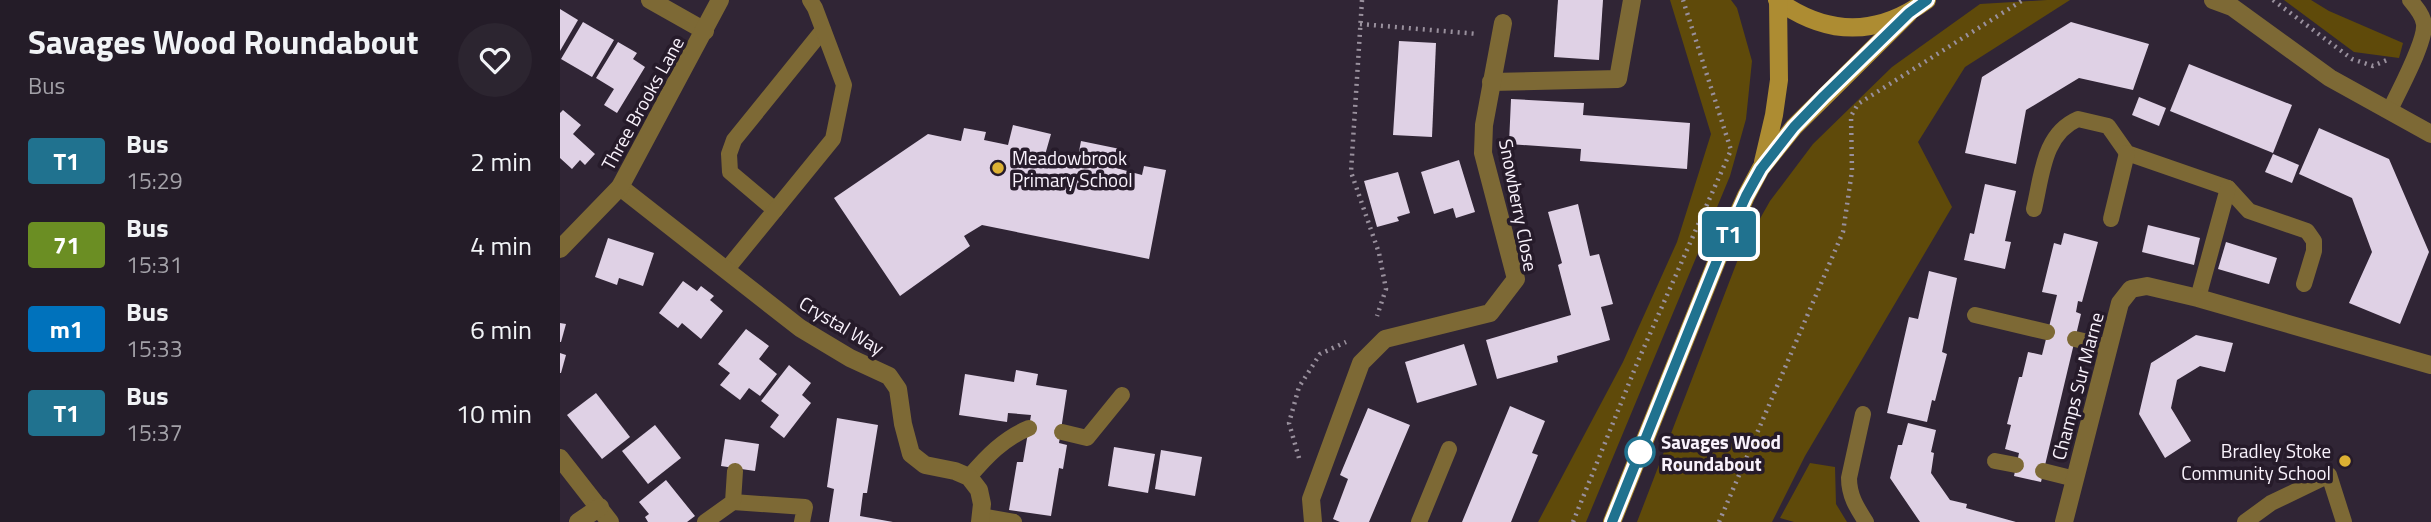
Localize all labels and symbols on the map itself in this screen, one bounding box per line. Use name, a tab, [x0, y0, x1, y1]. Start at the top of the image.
street label: Three Brooks Lane	[593, 31, 691, 175]
street label: Snowberry Close	[1492, 136, 1546, 274]
place label: Meadowbrook Primary School	[1012, 143, 1133, 194]
marker: Meadowbrook Primary School	[990, 160, 1006, 176]
line badge: T1	[1698, 211, 1760, 257]
street label: Crystal Way	[794, 288, 890, 362]
street label: Champs Sur Marne	[2043, 309, 2111, 463]
place label: Savages Wood Roundabout	[1661, 427, 1781, 478]
place label: Bradley Stoke Community School	[2181, 436, 2331, 487]
marker: Savages Wood Roundabout	[1625, 437, 1655, 467]
marker: Bradley Stoke Community School	[2337, 453, 2353, 469]

